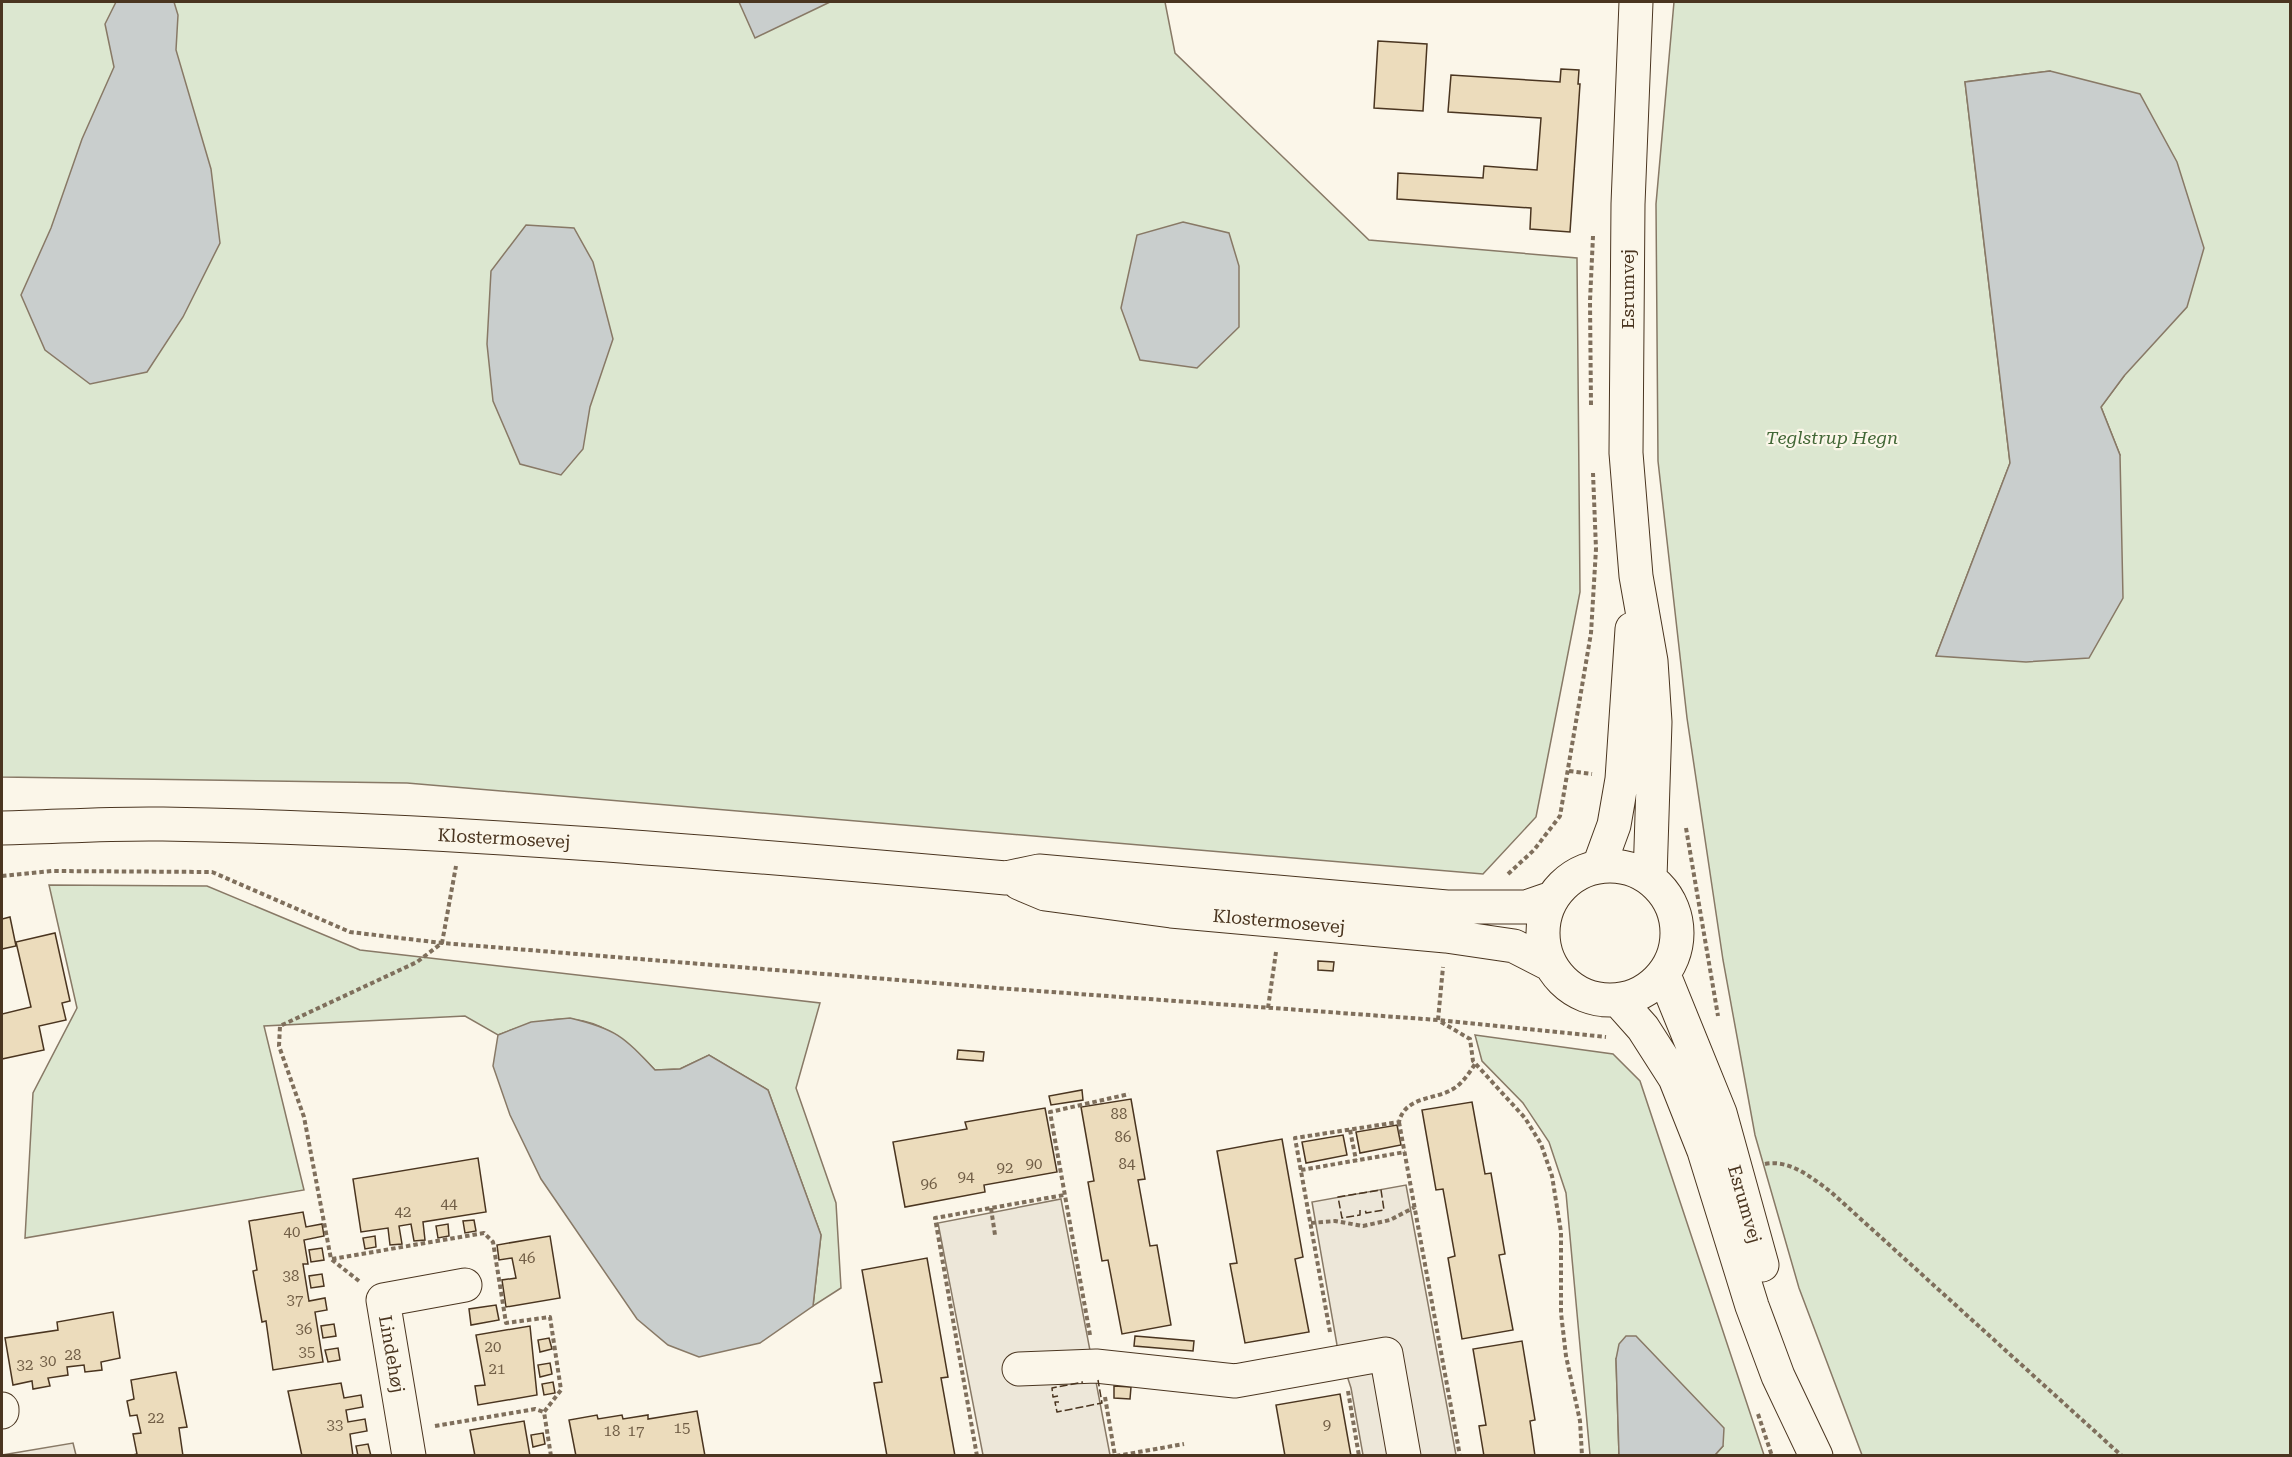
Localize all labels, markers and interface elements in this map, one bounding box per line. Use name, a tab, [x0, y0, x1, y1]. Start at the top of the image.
street label: Esrumvej	[1617, 249, 1638, 329]
park label: Teglstrup Hegn	[1766, 427, 1898, 448]
street label: Klostermosevej	[437, 824, 571, 852]
street label: Klostermosevej	[1212, 905, 1346, 937]
house number: 88	[1111, 1105, 1127, 1123]
house number: 86	[1115, 1128, 1131, 1146]
house number: 90	[1026, 1155, 1042, 1173]
house number: 84	[1119, 1155, 1136, 1173]
house number: 92	[997, 1159, 1013, 1177]
street label: Esrumvej	[1724, 1162, 1766, 1246]
house number: 94	[958, 1168, 975, 1186]
house number: 96	[921, 1175, 937, 1193]
house number: 44	[441, 1195, 458, 1213]
house number: 42	[395, 1203, 411, 1221]
house number: 40	[284, 1223, 300, 1241]
house number: 46	[519, 1249, 535, 1267]
house number: 38	[283, 1267, 299, 1285]
house number: 37	[287, 1291, 303, 1309]
street label: Lindehøj	[375, 1314, 409, 1394]
house number: 36	[296, 1320, 312, 1338]
house number: 20	[485, 1338, 501, 1356]
house number: 35	[299, 1343, 315, 1361]
house number: 28	[65, 1346, 81, 1364]
house number: 30	[40, 1352, 56, 1370]
house number: 32	[17, 1356, 33, 1374]
house number: 21	[489, 1360, 505, 1378]
house number: 22	[148, 1409, 164, 1427]
house number: 33	[327, 1416, 343, 1434]
house number: 9	[1323, 1416, 1331, 1434]
house number: 15	[674, 1419, 690, 1437]
house number: 18	[604, 1422, 620, 1440]
house number: 17	[628, 1422, 644, 1440]

